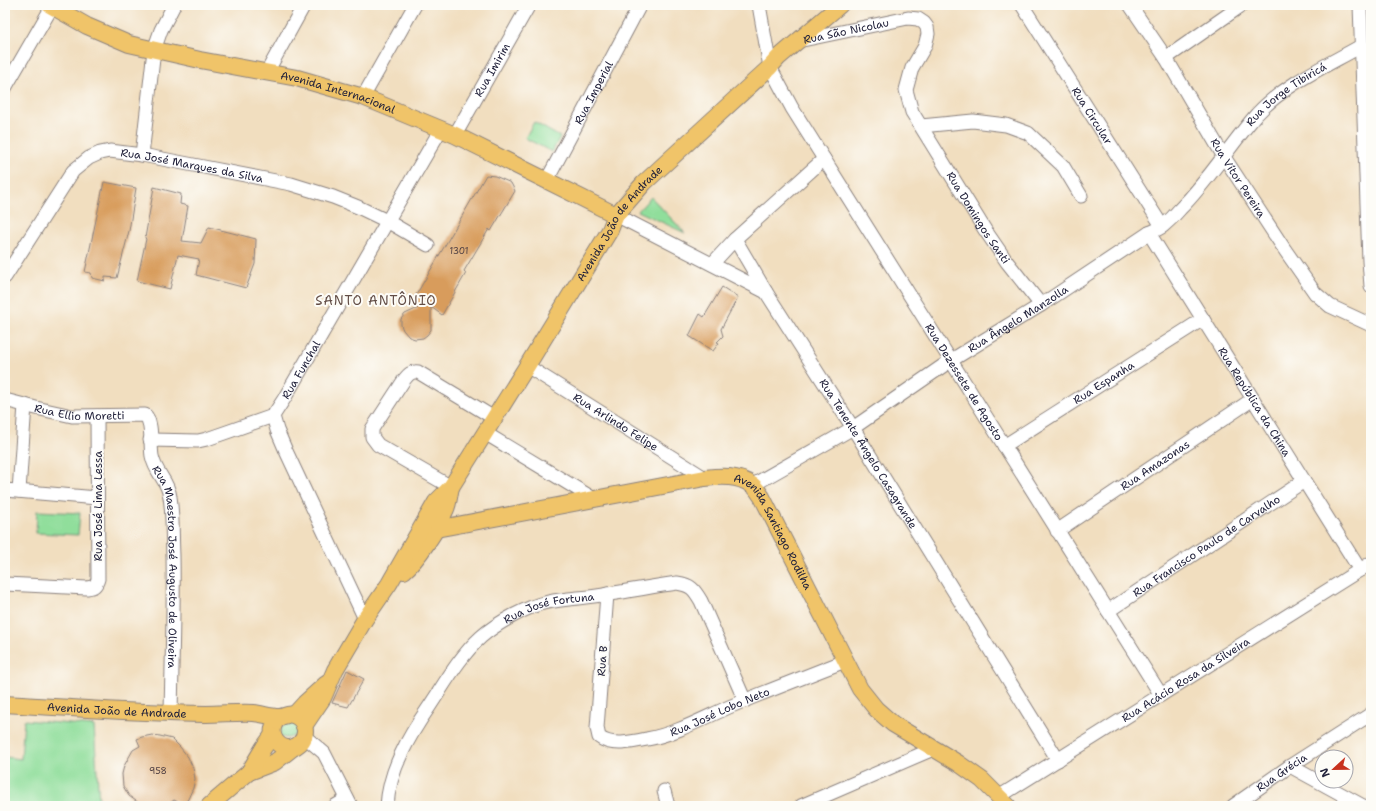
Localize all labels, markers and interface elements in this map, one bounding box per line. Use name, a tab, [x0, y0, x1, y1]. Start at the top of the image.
street label: Rua São Nicolau	[802, 15, 890, 48]
street label: Rua Imirim	[471, 40, 514, 100]
street label: Rua Imperial	[571, 58, 617, 127]
street label: Rua Jorge Tibiricá	[1243, 59, 1329, 129]
street label: Avenida Internacional	[279, 68, 398, 118]
street label: Rua Circular	[1068, 84, 1115, 148]
street label: Rua Vítor Pereira	[1207, 136, 1269, 221]
street label: Rua José Marques da Silva	[120, 145, 265, 186]
street label: Avenida João de Andrade	[573, 163, 666, 284]
street label: Rua Domingos Santi	[943, 169, 1013, 267]
house number: 1301	[449, 245, 469, 257]
street label: Rua Ângelo Manzolla	[965, 282, 1071, 356]
district label: SANTO ANTÔNIO	[315, 291, 437, 309]
street label: Rua Dezessete de Agosto	[921, 321, 1006, 444]
street label: Rua Funchal	[278, 338, 325, 402]
street label: Rua República da China	[1214, 344, 1294, 460]
street label: Rua Espanha	[1070, 358, 1137, 408]
street label: Rua Tenente Ângelo Casagrande	[816, 376, 920, 532]
street label: Rua Arlindo Felipe	[570, 390, 661, 455]
street label: Rua Ellio Moretti	[33, 401, 125, 424]
street label: Rua Amazonas	[1118, 437, 1193, 494]
street label: Rua José Lima Lessa	[91, 451, 106, 561]
street label: Rua Maestro José Augusto de Oliveira	[148, 463, 180, 669]
street label: Avenida Santiago Rodilha	[732, 471, 815, 593]
street label: Rua Francisco Paulo de Carvalho	[1130, 492, 1284, 601]
street label: Rua José Fortuna	[501, 589, 595, 628]
street label: Rua Acácio Rosa da Silveira	[1119, 634, 1253, 726]
street label: Rua B	[594, 645, 611, 677]
street label: Rua José Lobo Neto	[668, 684, 772, 740]
street label: Avenida João de Andrade	[46, 700, 187, 722]
north arrow	[1314, 749, 1354, 789]
street label: Rua Grécia	[1253, 750, 1310, 795]
house number: 958	[149, 765, 167, 777]
text: N	[1316, 765, 1334, 779]

